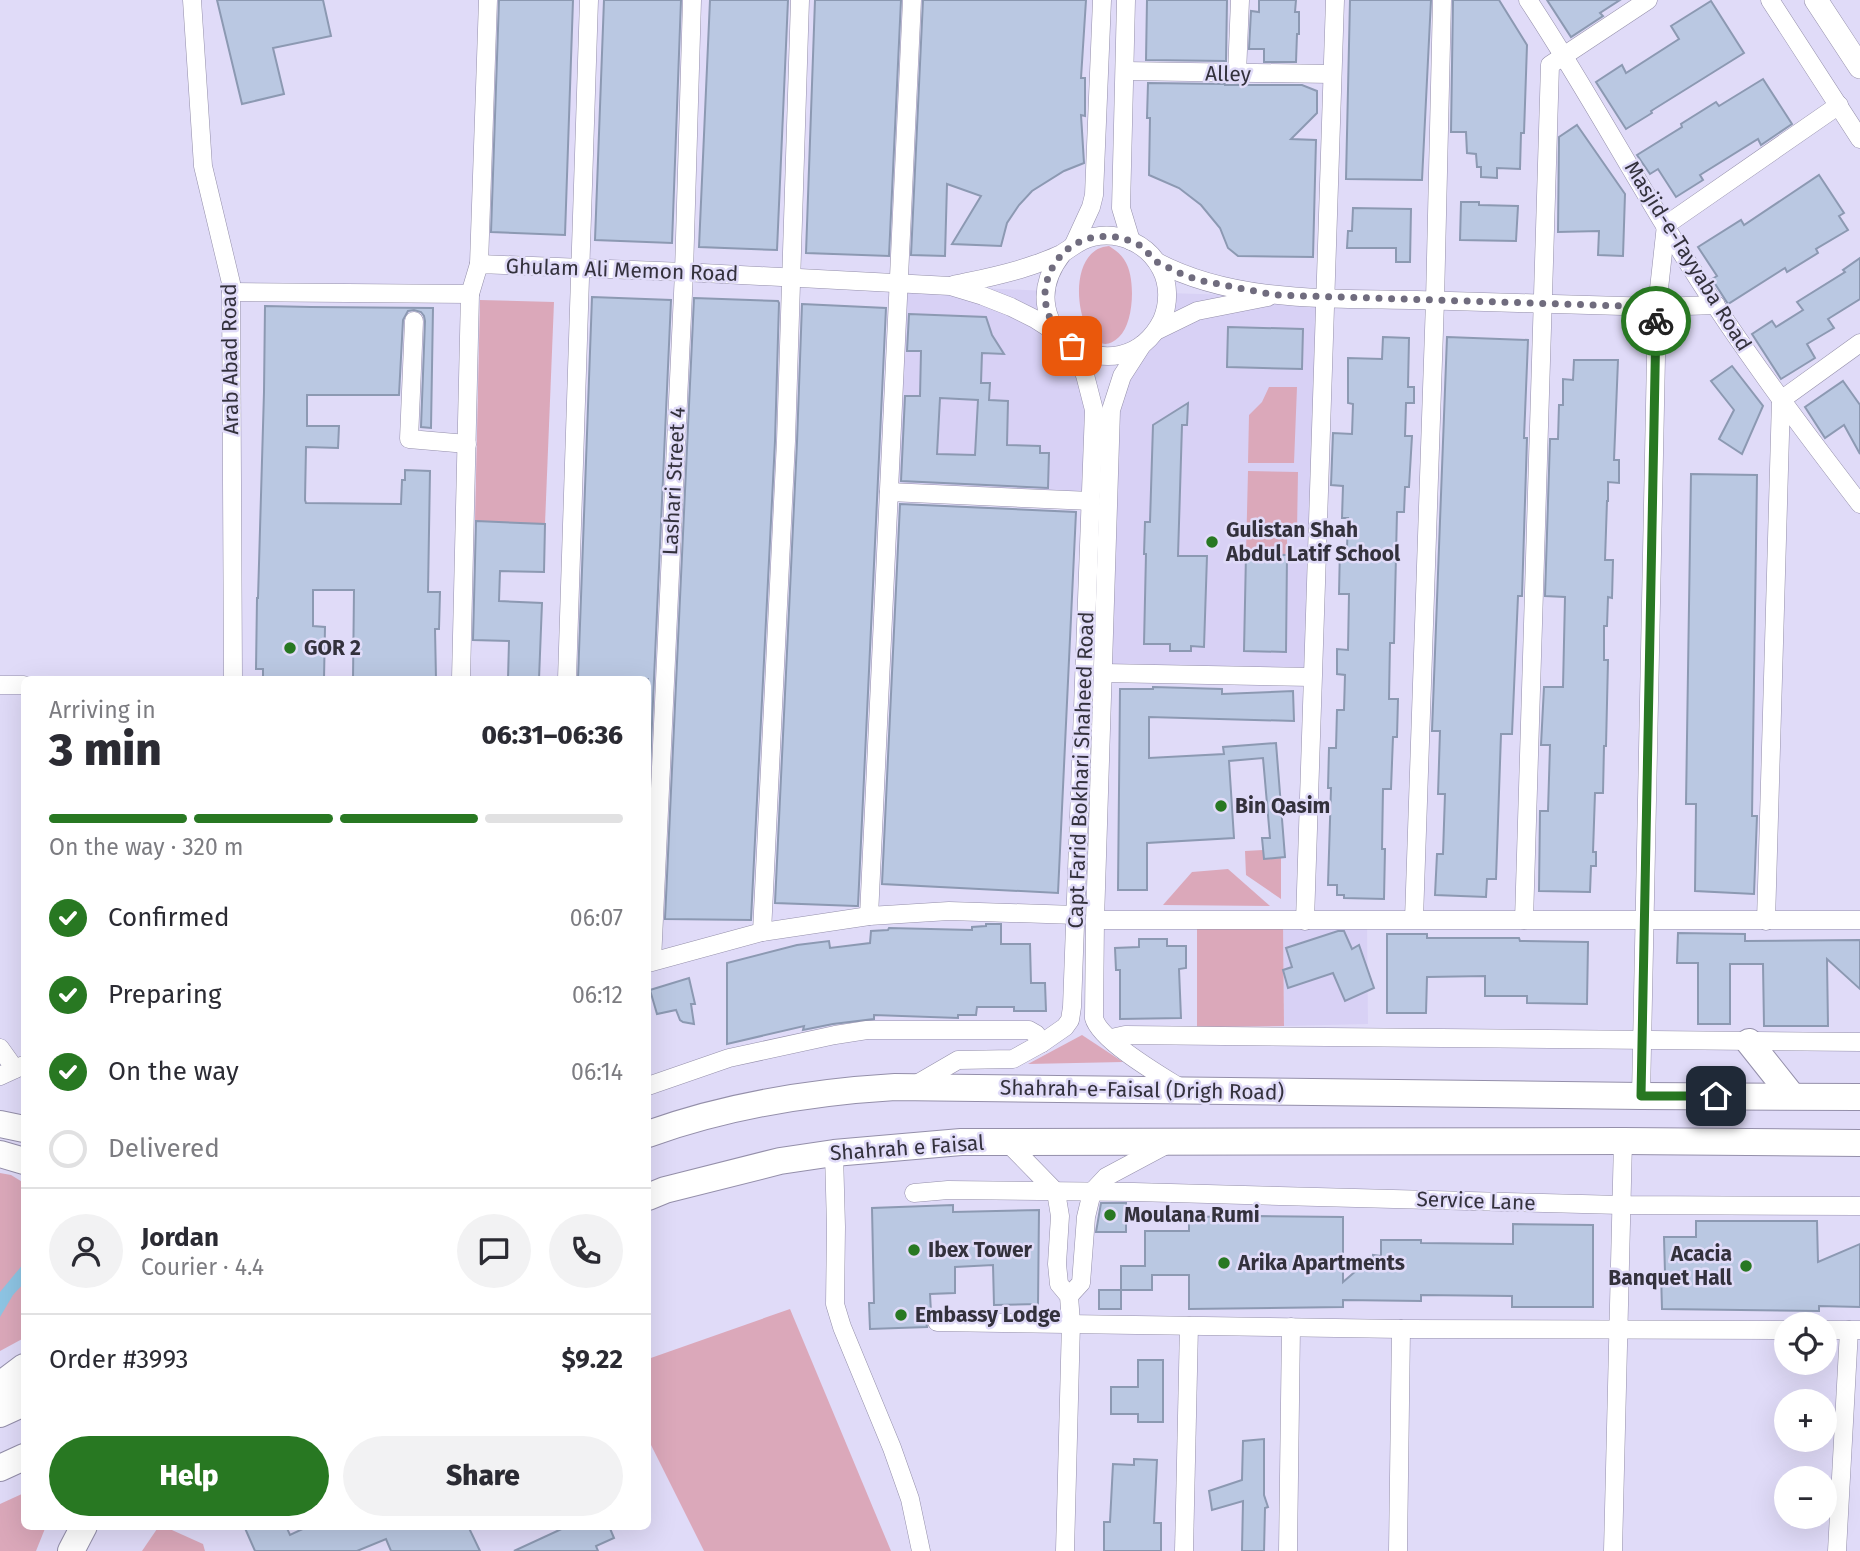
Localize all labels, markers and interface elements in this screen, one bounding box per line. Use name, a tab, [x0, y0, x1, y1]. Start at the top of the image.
street label: Alley	[1205, 61, 1252, 87]
street label: Masjid-e-Tayyaba Road	[1619, 156, 1757, 356]
street label: Ghulam Ali Memon Road	[505, 253, 739, 287]
street label: Arab Abad Road	[216, 283, 244, 435]
courier	[1621, 286, 1691, 356]
icon: bike	[1637, 302, 1675, 340]
pin	[1042, 316, 1102, 376]
icon: bag	[1053, 327, 1091, 365]
street label: Lashari Street 4	[657, 406, 691, 556]
place label: Gulistan Shah Abdul Latif School	[1225, 517, 1401, 567]
marker: Gulistan Shah Abdul Latif School	[1204, 534, 1220, 550]
street label: Capt Farid Bokhari Shaheed Road	[1062, 611, 1100, 929]
place label: GOR 2	[304, 635, 361, 661]
marker: GOR 2	[282, 640, 298, 656]
text: Arriving in	[49, 696, 156, 724]
text: 06:31–06:36	[481, 720, 623, 751]
text: 3 min	[49, 722, 162, 777]
place label: Bin Qasim	[1235, 793, 1330, 819]
marker: Bin Qasim	[1213, 798, 1229, 814]
text: On the way · 320 m	[49, 833, 244, 861]
icon: check	[49, 899, 87, 937]
text: Confirmed	[108, 902, 229, 933]
text: 06:07	[570, 904, 623, 932]
icon: check	[49, 976, 87, 1014]
text: Preparing	[108, 979, 221, 1010]
text: 06:12	[572, 981, 623, 1009]
icon: check	[49, 1053, 87, 1091]
text: On the way	[108, 1056, 239, 1087]
text: 06:14	[571, 1058, 623, 1086]
pin	[1686, 1066, 1746, 1126]
street label: Shahrah-e-Faisal (Drigh Road)	[1000, 1075, 1284, 1105]
icon: home	[1697, 1077, 1735, 1115]
street label: Shahrah e Faisal	[829, 1130, 985, 1166]
text: Delivered	[108, 1133, 220, 1164]
street label: Service Lane	[1416, 1186, 1536, 1216]
place label: Moulana Rumi	[1124, 1202, 1260, 1228]
marker: Moulana Rumi	[1102, 1207, 1118, 1223]
button: person	[49, 1214, 123, 1288]
button: chat	[457, 1214, 531, 1288]
button: phone	[549, 1214, 623, 1288]
text: Jordan	[141, 1222, 219, 1253]
place label: Ibex Tower	[928, 1237, 1033, 1263]
place label: Acacia Banquet Hall	[1608, 1241, 1733, 1291]
marker: Ibex Tower	[906, 1242, 922, 1258]
place label: Arika Apartments	[1237, 1250, 1405, 1276]
text: Courier · 4.4	[141, 1253, 264, 1281]
marker: Arika Apartments	[1216, 1255, 1232, 1271]
marker: Acacia Banquet Hall	[1738, 1258, 1754, 1274]
place label: Embassy Lodge	[915, 1302, 1061, 1328]
marker: Embassy Lodge	[893, 1307, 909, 1323]
map controls	[1774, 1312, 1837, 1529]
button: locate	[1774, 1312, 1837, 1375]
text: Order #3993	[49, 1344, 189, 1375]
text: $9.22	[561, 1344, 623, 1375]
button: +	[1774, 1389, 1837, 1452]
button: Help	[49, 1436, 329, 1516]
button: Share	[343, 1436, 623, 1516]
button: −	[1774, 1466, 1837, 1529]

